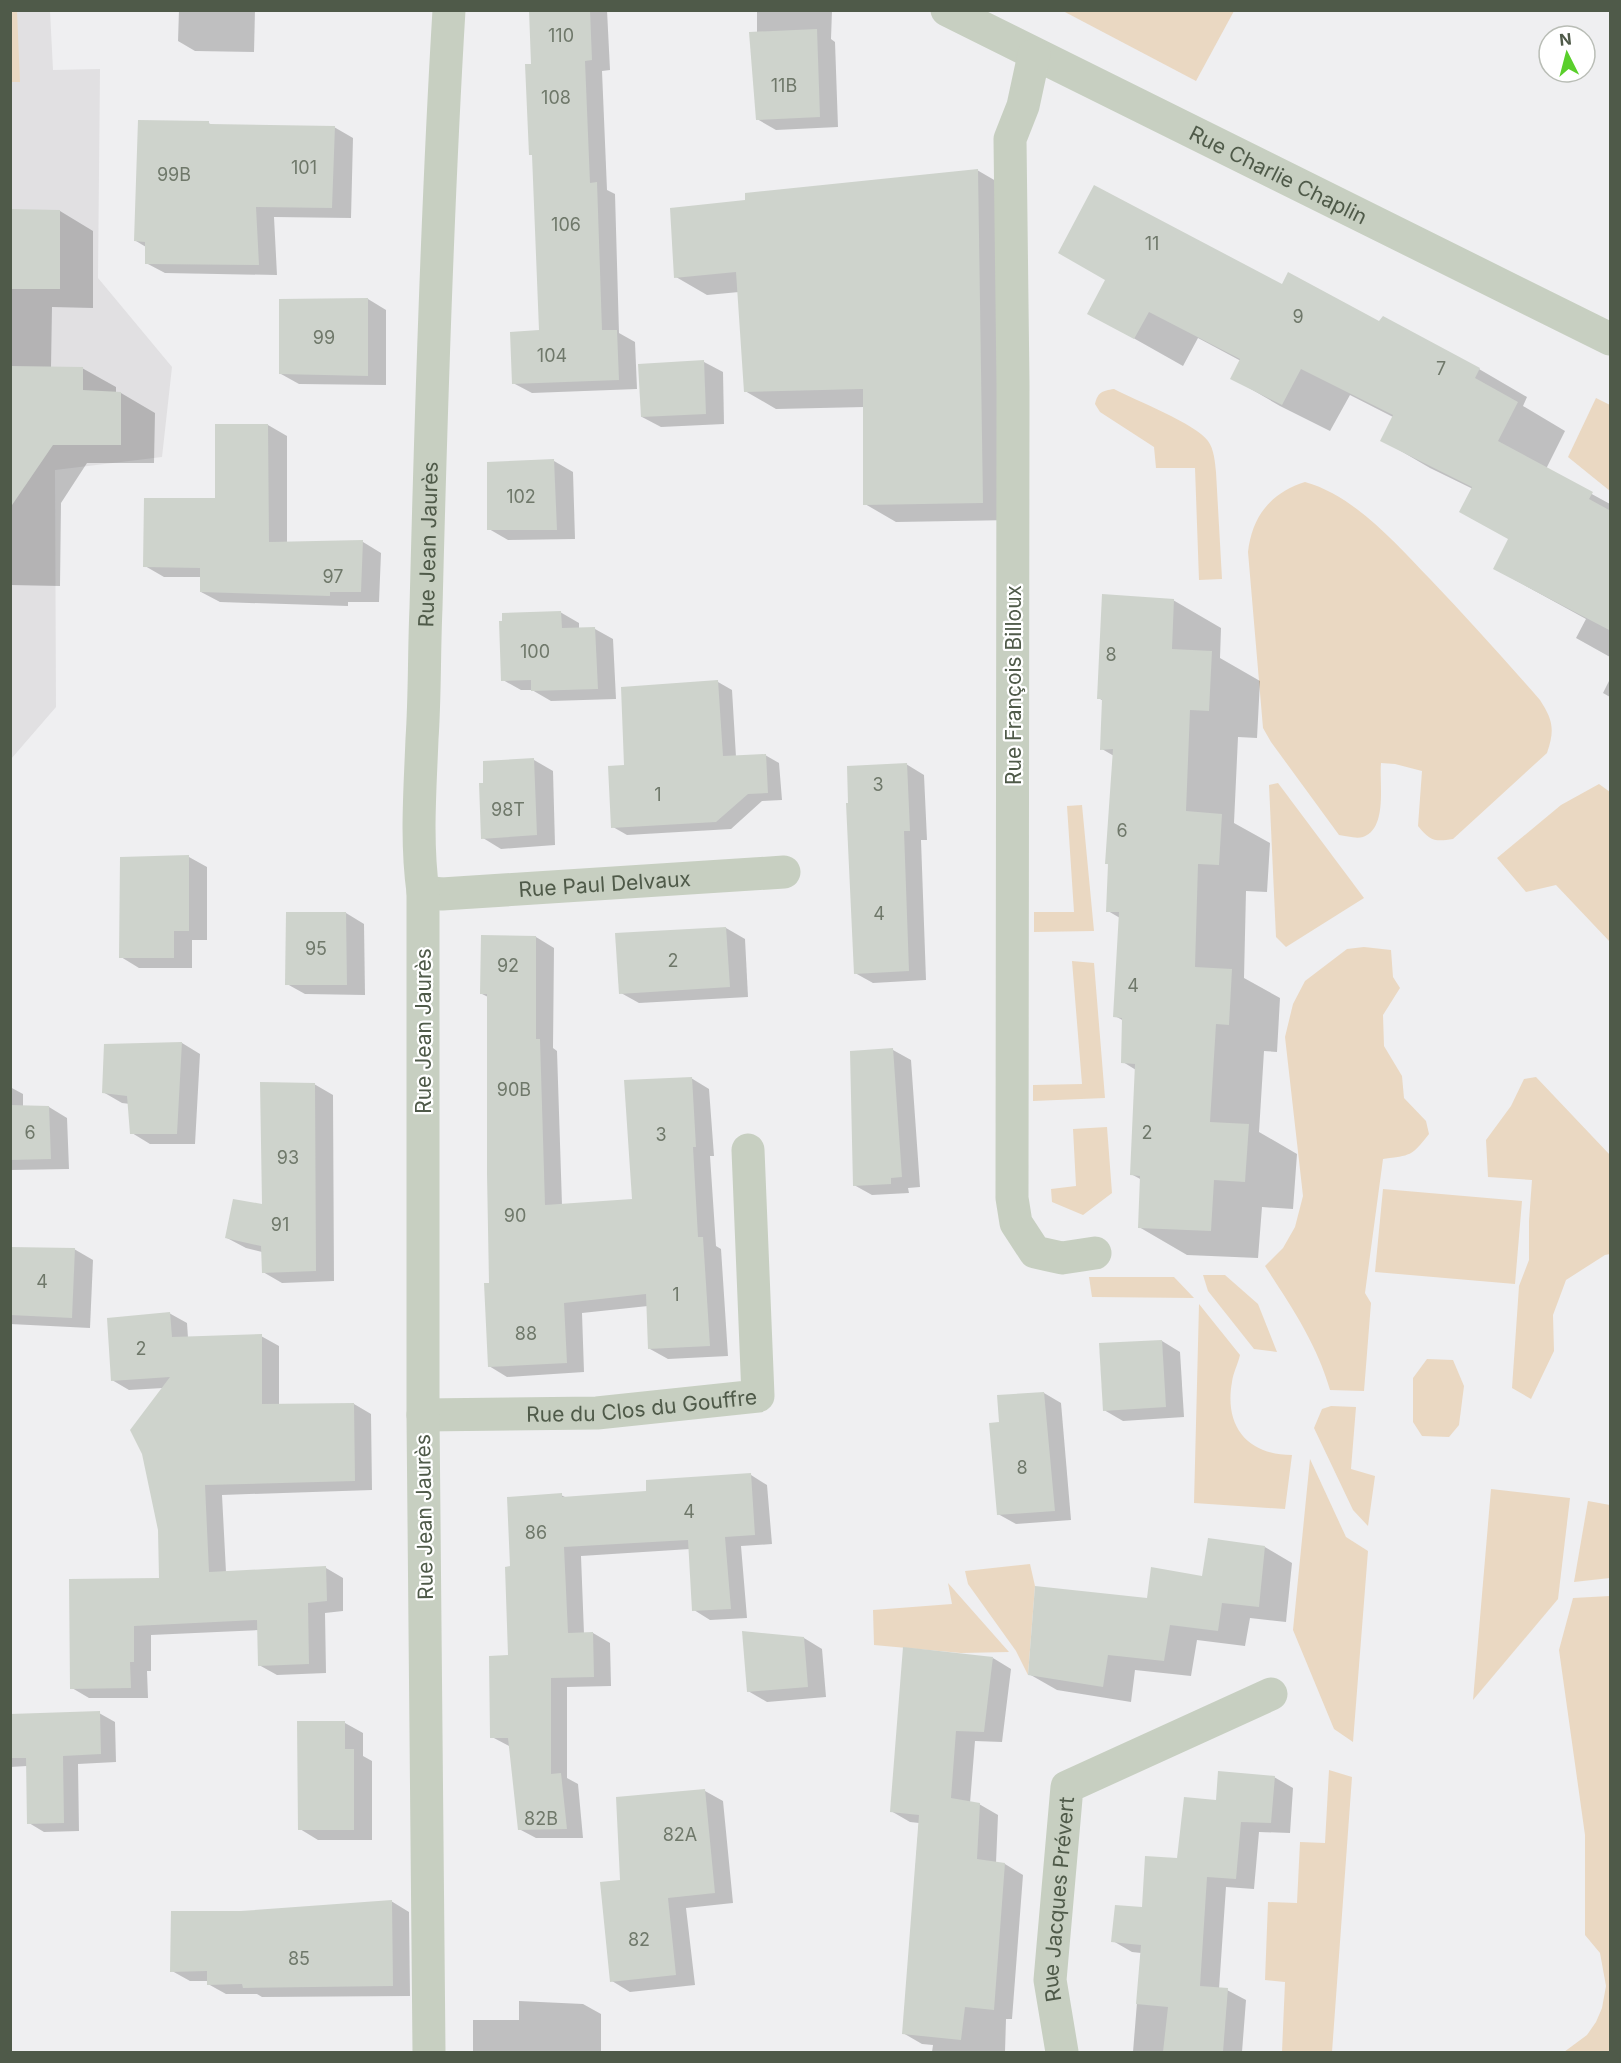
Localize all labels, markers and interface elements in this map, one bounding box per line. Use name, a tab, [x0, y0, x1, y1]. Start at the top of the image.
north arrow	[1537, 24, 1597, 84]
house number: 110	[548, 25, 574, 46]
text: N	[1558, 28, 1573, 50]
house number: 11B	[771, 75, 797, 96]
house number: 108	[541, 87, 571, 108]
street label: Rue Charlie Chaplin	[1185, 120, 1371, 229]
house number: 101	[291, 157, 317, 178]
house number: 99B	[157, 164, 191, 185]
house number: 106	[551, 214, 581, 235]
house number: 11	[1145, 233, 1159, 254]
house number: 9	[1292, 306, 1304, 327]
house number: 99	[313, 327, 335, 348]
house number: 104	[537, 345, 567, 366]
house number: 7	[1436, 358, 1446, 379]
street label: Rue Jean Jaurès	[413, 461, 442, 628]
house number: 102	[506, 486, 536, 507]
house number: 97	[323, 566, 344, 587]
street label: Rue François Billoux	[1001, 585, 1026, 785]
house number: 100	[520, 641, 550, 662]
house number: 8	[1105, 644, 1117, 665]
house number: 3	[872, 774, 884, 795]
house number: 1	[654, 784, 662, 805]
house number: 98T	[491, 799, 525, 820]
house number: 6	[1116, 820, 1128, 841]
street label: Rue Paul Delvaux	[518, 866, 692, 902]
house number: 4	[873, 903, 885, 924]
house number: 95	[305, 938, 327, 959]
street label: Rue Jean Jaurès	[411, 948, 436, 1114]
house number: 2	[668, 950, 678, 971]
house number: 92	[497, 955, 519, 976]
house number: 4	[1127, 975, 1139, 996]
house number: 90B	[497, 1079, 531, 1100]
house number: 6	[24, 1122, 36, 1143]
house number: 2	[1142, 1122, 1152, 1143]
house number: 3	[655, 1124, 667, 1145]
house number: 93	[277, 1147, 299, 1168]
house number: 90	[504, 1205, 526, 1226]
house number: 91	[271, 1214, 289, 1235]
house number: 4	[36, 1271, 48, 1292]
house number: 1	[672, 1284, 680, 1305]
house number: 88	[515, 1323, 537, 1344]
house number: 2	[136, 1338, 146, 1359]
street label: Rue du Clos du Gouffre	[526, 1384, 758, 1426]
street label: Rue Jean Jaurès	[410, 1434, 438, 1600]
house number: 8	[1016, 1457, 1028, 1478]
house number: 4	[683, 1501, 695, 1522]
house number: 86	[525, 1522, 547, 1543]
street label: Rue Jacques Prévert	[1037, 1795, 1079, 2004]
house number: 82B	[524, 1808, 558, 1829]
house number: 82A	[663, 1824, 697, 1845]
house number: 82	[628, 1929, 650, 1950]
house number: 85	[288, 1948, 310, 1969]

